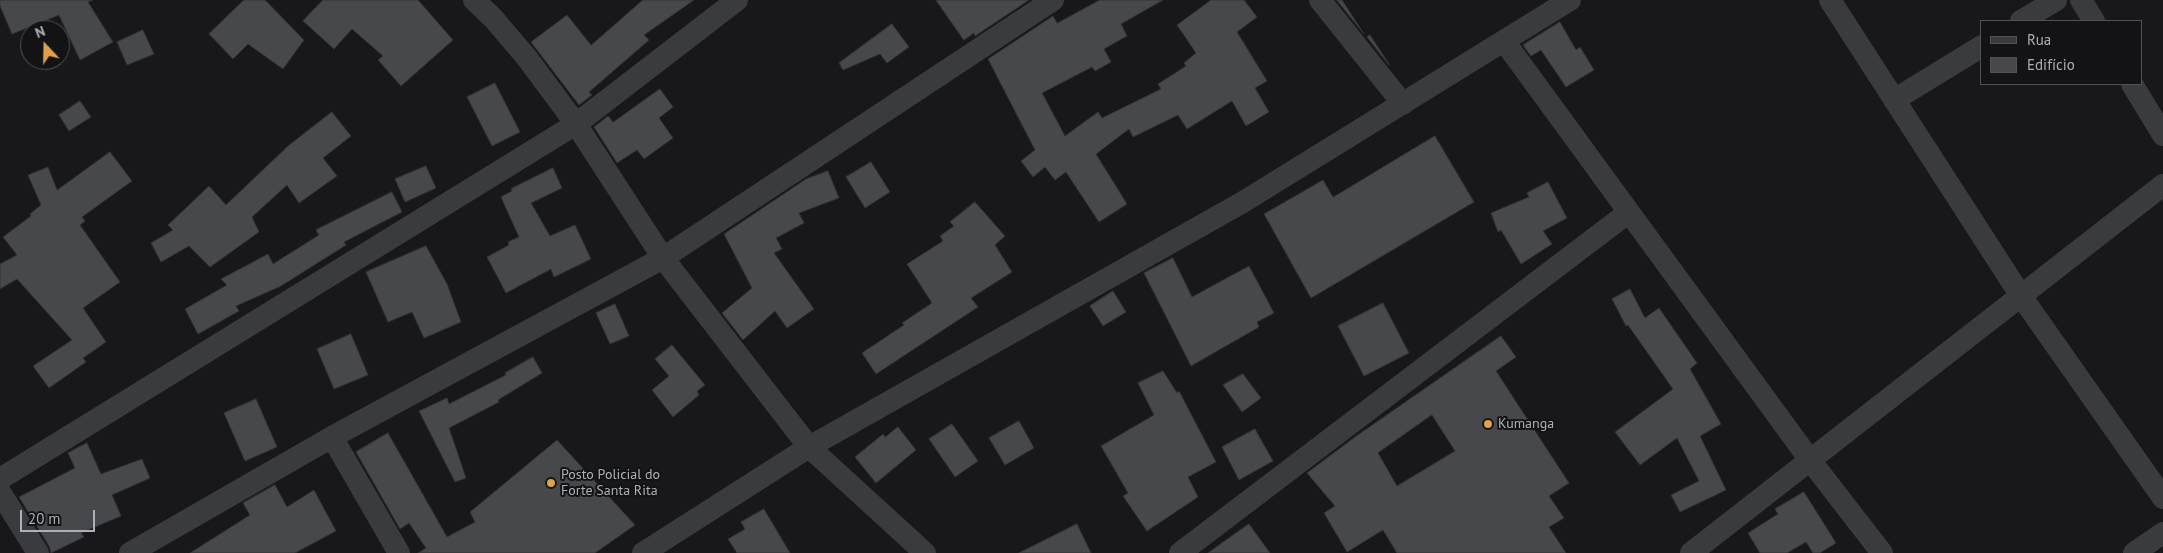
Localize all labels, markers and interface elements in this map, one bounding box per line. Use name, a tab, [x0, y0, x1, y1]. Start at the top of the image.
north arrow	[20, 20, 70, 70]
legend	[1980, 20, 2143, 85]
text: N	[32, 22, 47, 42]
text: Rua	[2027, 30, 2051, 49]
text: Edifício	[2027, 55, 2075, 74]
place label: Kumanga	[1498, 416, 1554, 432]
marker: Kumanga	[1482, 418, 1494, 430]
place label: Posto Policial do Forte Santa Rita	[561, 467, 660, 500]
marker: Posto Policial do Forte Santa Rita	[545, 477, 557, 489]
scale bar	[22, 500, 98, 532]
text: 20 m	[28, 509, 61, 528]

